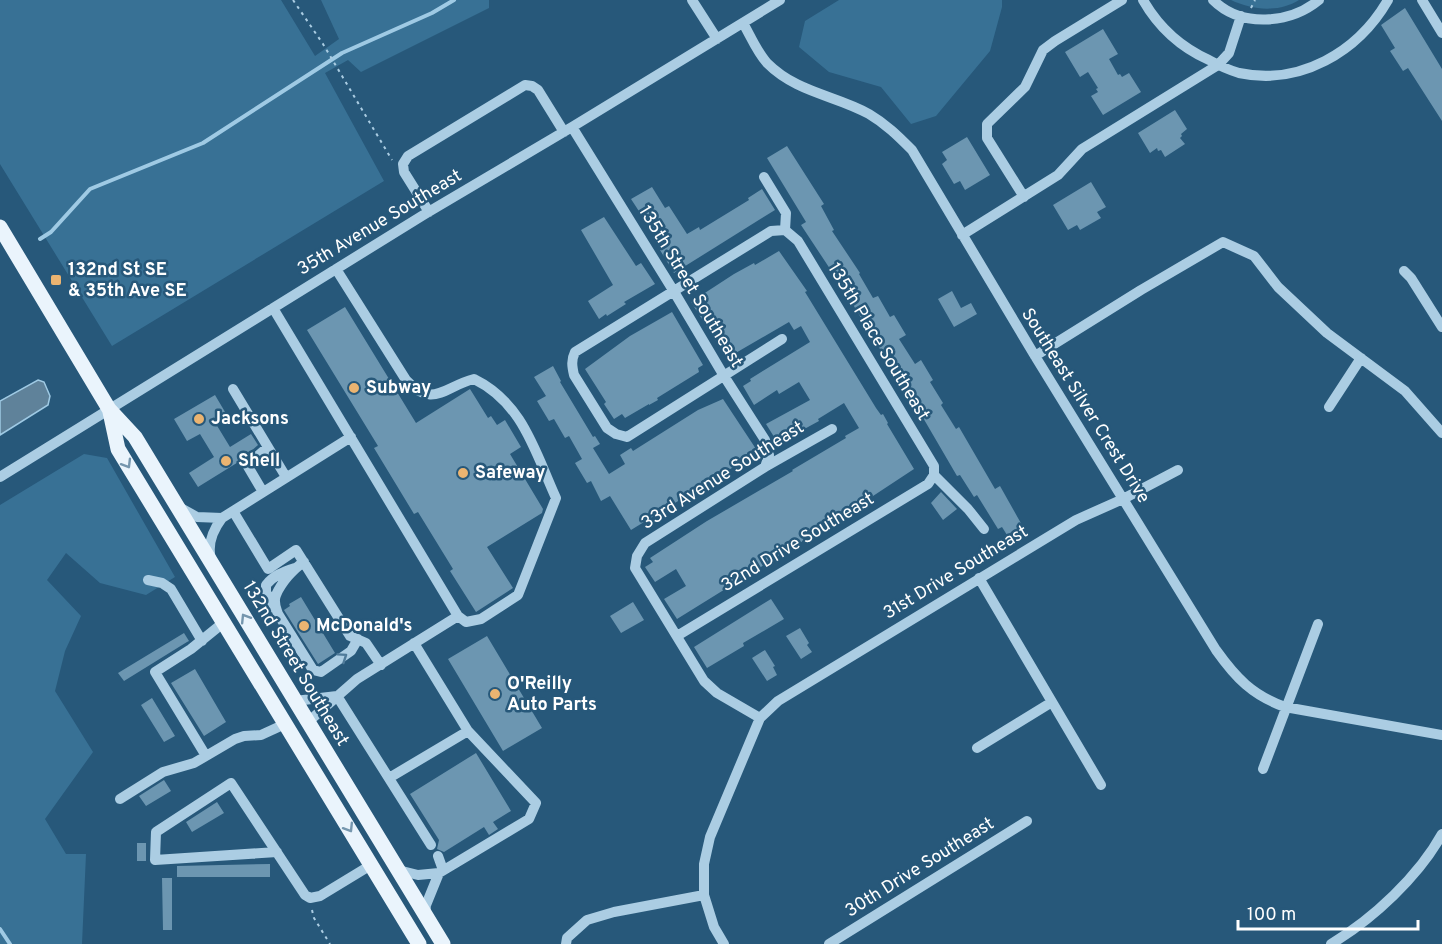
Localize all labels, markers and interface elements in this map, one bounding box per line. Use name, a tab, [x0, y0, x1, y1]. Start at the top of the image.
street label: 35th Avenue Southeast	[293, 165, 467, 281]
street label: 135th Street Southeast	[633, 202, 747, 372]
place label: 132nd St SE & 35th Ave SE	[68, 259, 187, 303]
street label: 135th Place Southeast	[822, 259, 934, 425]
marker: 132nd St SE & 35th Ave SE	[49, 273, 63, 287]
street label: Southeast Silver Crest Drive	[1015, 304, 1155, 508]
place label: Subway	[366, 377, 431, 400]
marker: Subway	[347, 381, 361, 395]
place label: Jacksons	[211, 408, 289, 431]
marker: Jacksons	[192, 412, 206, 426]
street label: 33rd Avenue Southeast	[637, 416, 809, 536]
place label: Shell	[238, 450, 280, 473]
marker: Shell	[219, 454, 233, 468]
one-way arrow	[120, 458, 132, 468]
place label: Safeway	[475, 462, 546, 485]
marker: Safeway	[456, 466, 470, 480]
street label: 32nd Drive Southeast	[717, 488, 879, 598]
street label: 31st Drive Southeast	[879, 521, 1033, 625]
street label: 132nd Street Southeast	[237, 577, 353, 751]
one-way arrow	[240, 614, 252, 624]
place label: McDonald's	[316, 615, 412, 638]
marker: McDonald's	[297, 619, 311, 633]
one-way arrow	[336, 654, 347, 665]
place label: O'Reilly Auto Parts	[507, 673, 597, 717]
marker: O'Reilly Auto Parts	[488, 687, 502, 701]
street label: 30th Drive Southeast	[841, 813, 999, 923]
one-way arrow	[341, 822, 353, 832]
scale bar	[1238, 893, 1418, 931]
text: 100 m	[1247, 904, 1296, 927]

